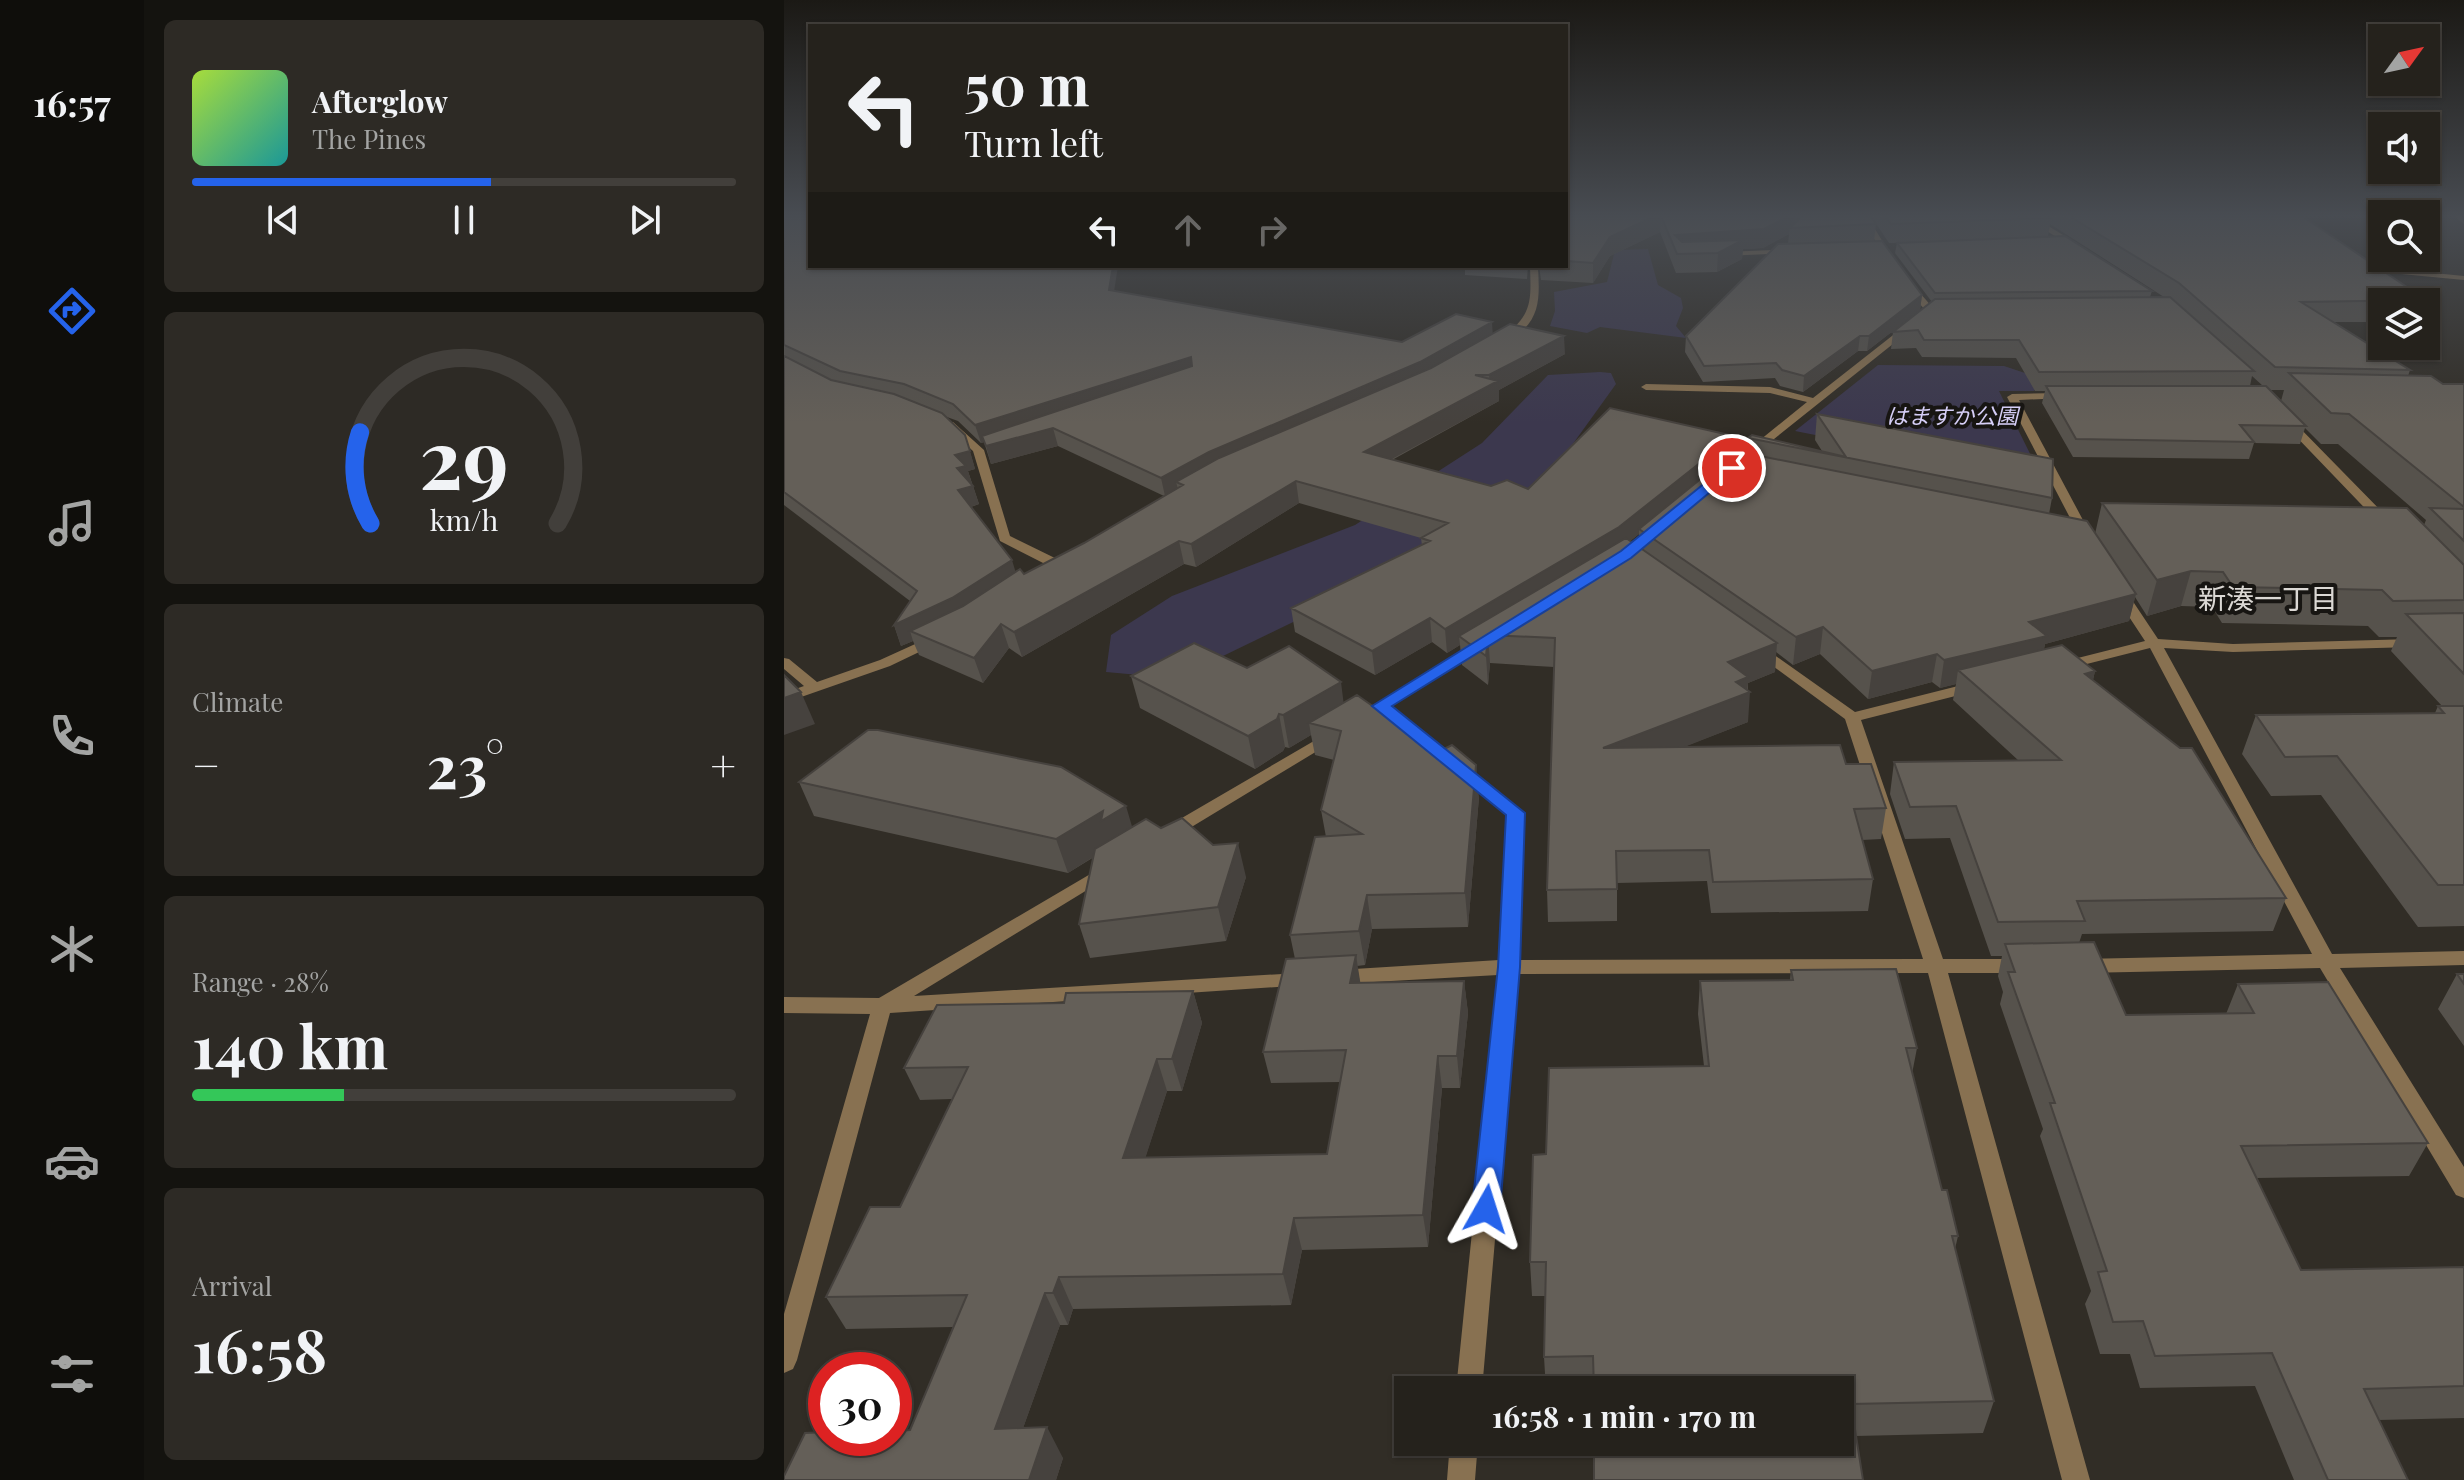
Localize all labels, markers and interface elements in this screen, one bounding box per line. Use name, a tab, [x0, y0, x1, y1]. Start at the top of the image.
north arrow	[2368, 24, 2440, 96]
map controls	[2368, 24, 2440, 360]
text: 50 m	[964, 46, 1090, 121]
icon: left	[832, 56, 936, 160]
text: 16:57	[33, 78, 111, 126]
text: Afterglow	[312, 81, 448, 121]
button: sound	[2368, 112, 2440, 184]
text: Turn left	[964, 118, 1103, 166]
text: The Pines	[312, 121, 426, 156]
icon: previous	[261, 198, 305, 242]
icon: pause	[442, 198, 486, 242]
icon: next	[623, 198, 667, 242]
button: search	[2368, 200, 2440, 272]
icon: left	[1082, 208, 1126, 252]
icon: ahead	[1166, 208, 1210, 252]
icon: right	[1250, 208, 1294, 252]
icon: directions	[44, 283, 100, 339]
button: layers	[2368, 288, 2440, 360]
text: 29	[419, 400, 509, 511]
park label: はますか公園	[1886, 400, 2021, 430]
pin	[1698, 434, 1766, 502]
icon: arrive	[1710, 446, 1754, 490]
icon: music	[44, 495, 100, 551]
text: km/h	[430, 500, 498, 538]
district label: 新湊一丁目	[2198, 579, 2338, 616]
text: Climate	[192, 684, 283, 719]
icon: phone	[44, 708, 100, 764]
text: 23°	[427, 724, 504, 804]
text: −	[192, 734, 220, 793]
text: +	[710, 734, 736, 793]
icon: climate	[44, 921, 100, 977]
text: Range · 28%	[192, 964, 329, 999]
text: 140 km	[192, 1004, 388, 1084]
icon: car	[44, 1133, 100, 1189]
position arrow	[1444, 1167, 1528, 1251]
text: Arrival	[192, 1268, 272, 1303]
text: 16:58	[192, 1308, 327, 1388]
icon: filters	[44, 1346, 100, 1402]
speed limit sign: 30	[808, 1352, 912, 1456]
text: 16:58 · 1 min · 170 m	[1492, 1396, 1756, 1436]

